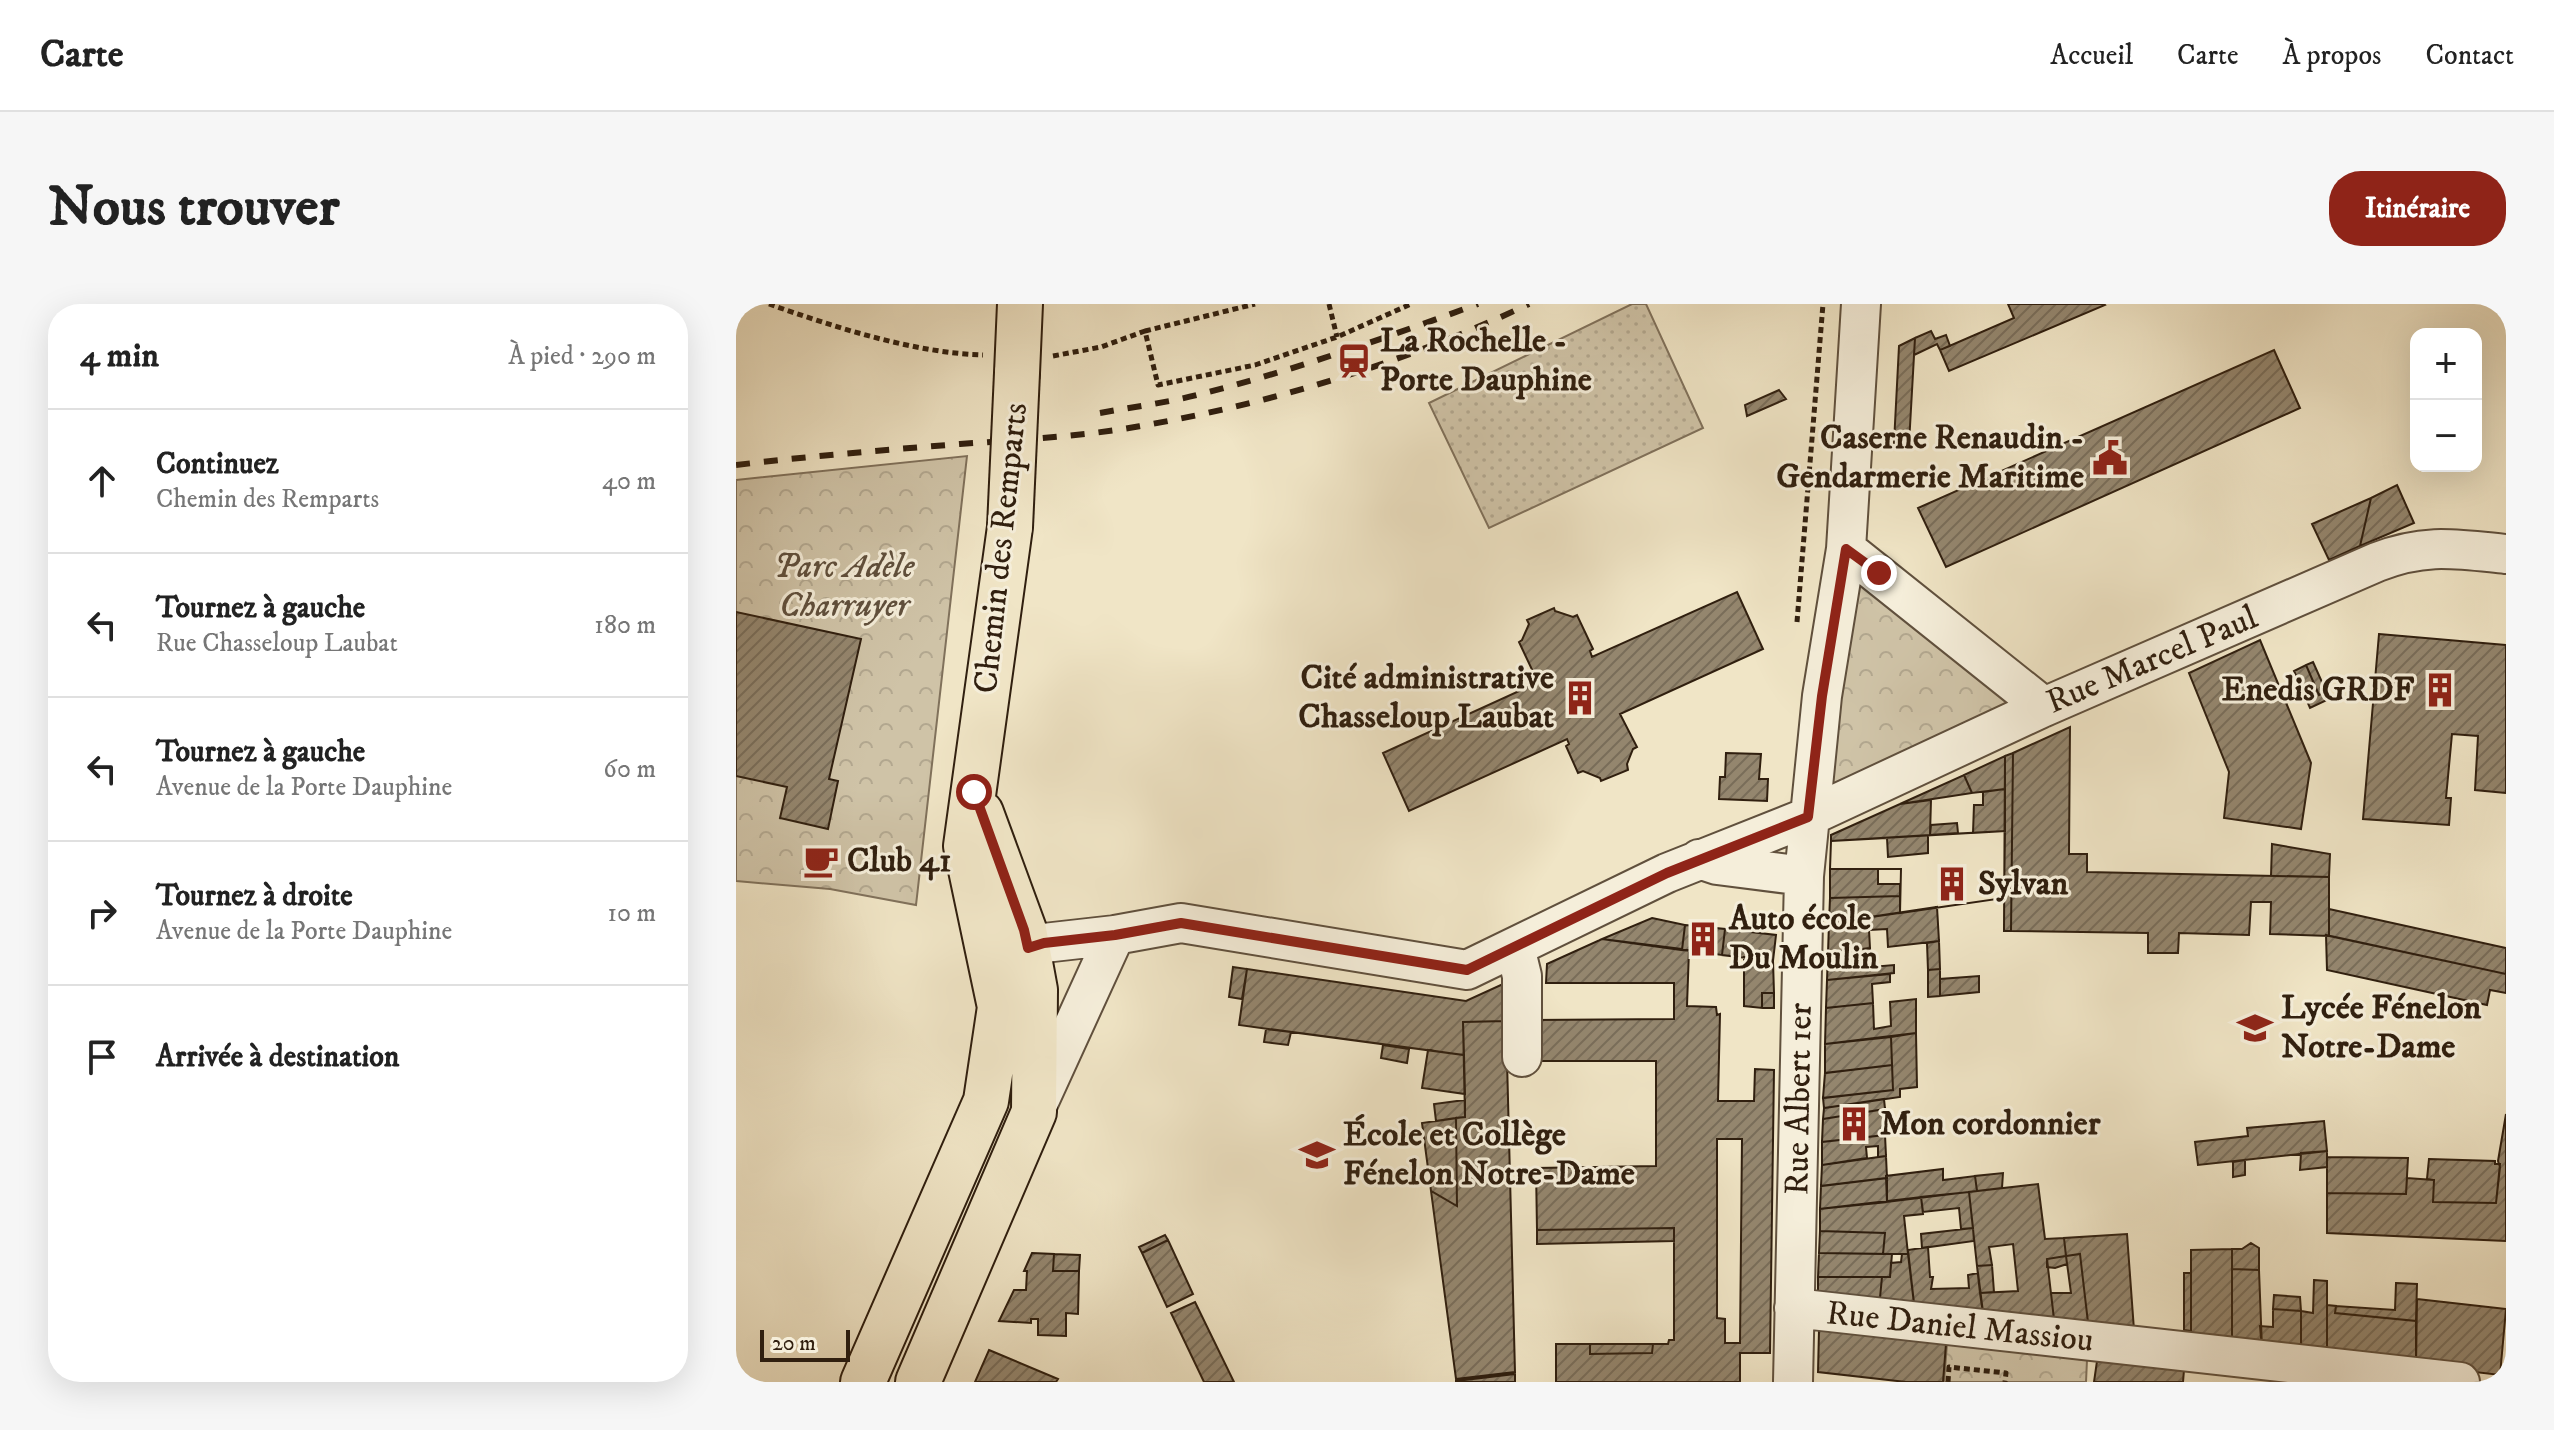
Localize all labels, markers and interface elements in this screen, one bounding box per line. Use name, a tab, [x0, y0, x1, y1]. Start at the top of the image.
text: Carte	[40, 31, 123, 79]
text: Accueil	[2050, 38, 2133, 73]
text: Carte	[2177, 38, 2239, 73]
text: À propos	[2283, 38, 2381, 73]
text: Contact	[2425, 38, 2514, 73]
button: Itinéraire	[2329, 171, 2506, 246]
text: Nous trouver	[48, 173, 339, 243]
place label: La Rochelle - Porte Dauphine	[1380, 320, 1592, 401]
map controls	[2410, 328, 2482, 472]
button: +	[2410, 328, 2482, 400]
text: 4 min	[80, 335, 159, 377]
text: À pied · 290 m	[508, 340, 656, 373]
station icon: La Rochelle - Porte Dauphine	[1335, 342, 1373, 380]
button: −	[2410, 400, 2482, 472]
street label: Chemin des Remparts	[965, 401, 1037, 695]
place label: Caserne Renaudin - Gendarmerie Maritime	[1776, 417, 2084, 498]
public building icon: Caserne Renaudin - Gendarmerie Maritime	[2091, 439, 2129, 477]
text: Continuez	[156, 446, 279, 483]
icon: ahead	[80, 459, 124, 503]
text: 40 m	[602, 465, 656, 498]
text: Chemin des Remparts	[156, 483, 379, 516]
park label: Parc Adèle Charruyer	[774, 546, 916, 627]
route end	[1861, 555, 1897, 591]
text: Tournez à gauche	[156, 590, 365, 627]
street label: Rue Marcel Paul	[2040, 596, 2265, 723]
icon: left	[80, 603, 124, 647]
text: 180 m	[594, 609, 656, 642]
text: Rue Chasseloup Laubat	[156, 627, 398, 660]
place label: Cité administrative Chasseloup Laubat	[1298, 657, 1554, 738]
place label: Enedis GRDF	[2222, 669, 2414, 711]
building icon: Enedis GRDF	[2421, 671, 2459, 709]
building icon: Cité administrative Chasseloup Laubat	[1561, 679, 1599, 717]
text: Tournez à gauche	[156, 734, 365, 771]
icon: left	[80, 747, 124, 791]
text: 60 m	[603, 753, 656, 786]
text: Avenue de la Porte Dauphine	[156, 771, 452, 804]
route start	[956, 774, 992, 810]
place label: Club 41	[847, 840, 951, 882]
cafe icon: Club 41	[802, 842, 840, 880]
place label: Sylvan	[1978, 863, 2068, 905]
building icon: Sylvan	[1933, 865, 1971, 903]
text: Tournez à droite	[156, 878, 353, 915]
icon: right	[80, 891, 124, 935]
text: 10 m	[607, 897, 656, 930]
place label: Auto école Du Moulin	[1728, 898, 1879, 979]
text: Avenue de la Porte Dauphine	[156, 915, 452, 948]
building icon: Auto école Du Moulin	[1684, 920, 1722, 958]
place label: Lycée Fénelon Notre-Dame	[2281, 987, 2482, 1068]
street label: Rue Albert 1er	[1776, 1002, 1822, 1196]
school or university icon: Lycée Fénelon Notre-Dame	[2236, 1009, 2274, 1047]
icon: arrive	[80, 1035, 124, 1079]
text: Arrivée à destination	[156, 1039, 400, 1076]
place label: Mon cordonnier	[1880, 1103, 2101, 1145]
building icon: Mon cordonnier	[1835, 1105, 1873, 1143]
place label: École et Collège Fénelon Notre-Dame	[1343, 1113, 1635, 1195]
school or university icon: École et Collège Fénelon Notre-Dame	[1298, 1136, 1336, 1174]
street label: Rue Daniel Massiou	[1824, 1292, 2096, 1362]
scale bar	[760, 1326, 850, 1362]
text: 20 m	[772, 1330, 816, 1357]

